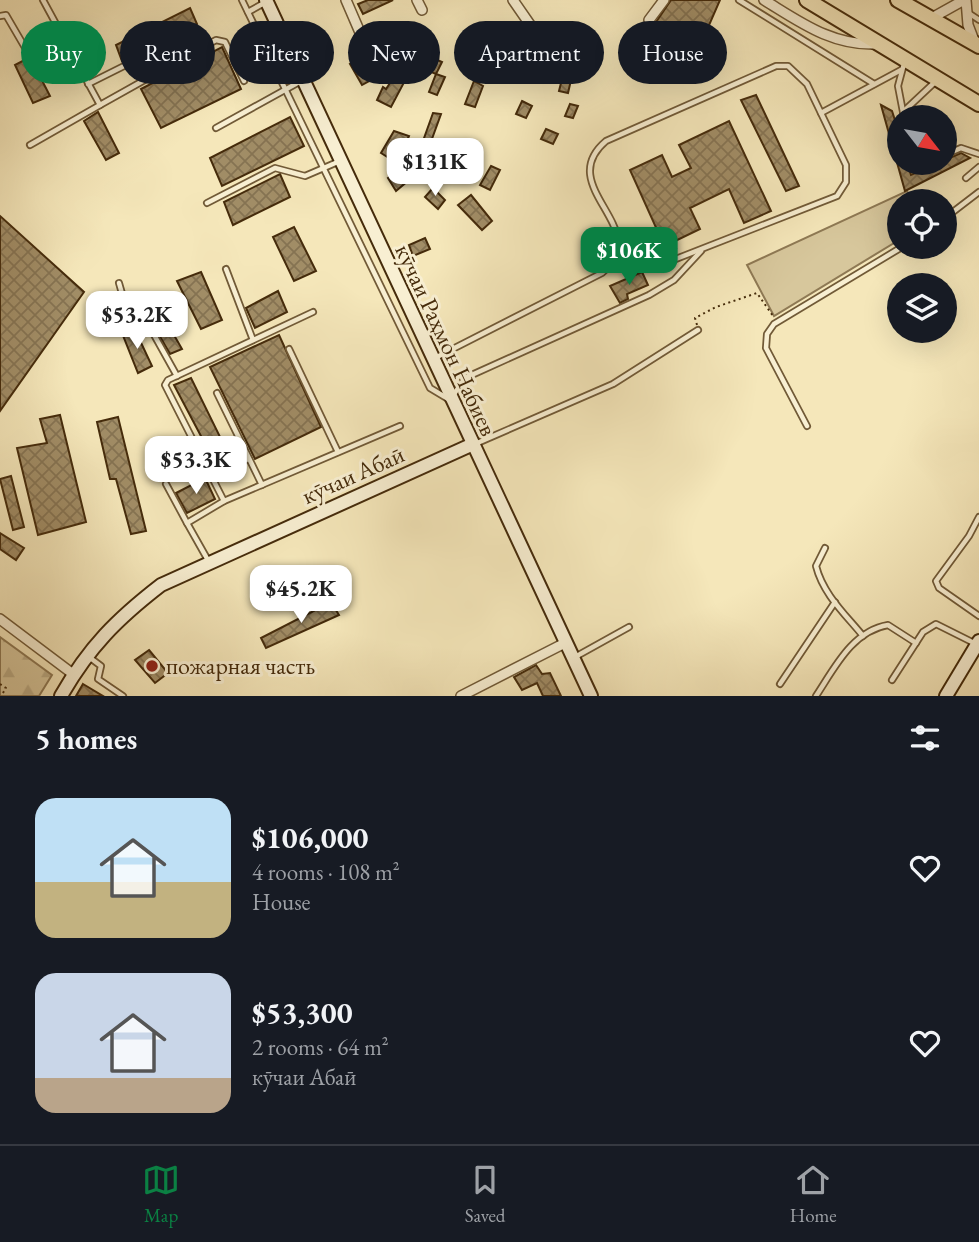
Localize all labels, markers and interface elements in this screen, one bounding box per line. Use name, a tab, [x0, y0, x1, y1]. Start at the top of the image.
chip: Buy	[21, 21, 106, 84]
chip: Rent	[120, 21, 215, 84]
chip: Filters	[229, 21, 334, 84]
chip: New	[348, 21, 440, 84]
chip: Apartment	[454, 21, 604, 84]
chip: House	[618, 21, 727, 84]
north arrow	[887, 105, 957, 175]
map controls	[887, 105, 957, 343]
pin: $131K	[386, 138, 484, 198]
text: $131K	[403, 146, 467, 176]
button: locate	[887, 189, 957, 259]
pin: $106K	[580, 228, 678, 287]
text: $106K	[597, 235, 661, 265]
street label: кӯчаи Раҳмон Набиев	[388, 239, 504, 441]
button: layers	[887, 273, 957, 343]
pin: $53.2K	[80, 292, 194, 351]
text: $53.2K	[102, 299, 172, 329]
pin: $53.3K	[139, 436, 253, 496]
street label: кӯчаи Абаӣ	[297, 438, 409, 511]
text: $53.3K	[161, 444, 231, 474]
pin: $45.2K	[244, 566, 358, 625]
text: $45.2K	[266, 573, 336, 603]
place label: пожарная часть	[166, 650, 315, 681]
marker: пожарная часть	[144, 658, 160, 674]
text: 5 homes	[35, 719, 137, 758]
icon: filters	[906, 719, 944, 757]
text: $106,000	[252, 818, 368, 857]
icon: home	[91, 826, 175, 910]
icon: heart	[906, 849, 944, 887]
text: 4 rooms · 108 m²	[252, 857, 400, 887]
text: House	[252, 887, 311, 917]
text: $53,300	[252, 993, 353, 1032]
icon: home	[91, 1001, 175, 1085]
icon: heart	[906, 1024, 944, 1062]
text: 2 rooms · 64 m²	[252, 1032, 389, 1062]
text: кӯчаи Абаӣ	[252, 1062, 356, 1092]
tab: Map	[142, 1161, 180, 1228]
tab: Saved	[465, 1161, 505, 1228]
tab: Home	[790, 1161, 837, 1228]

